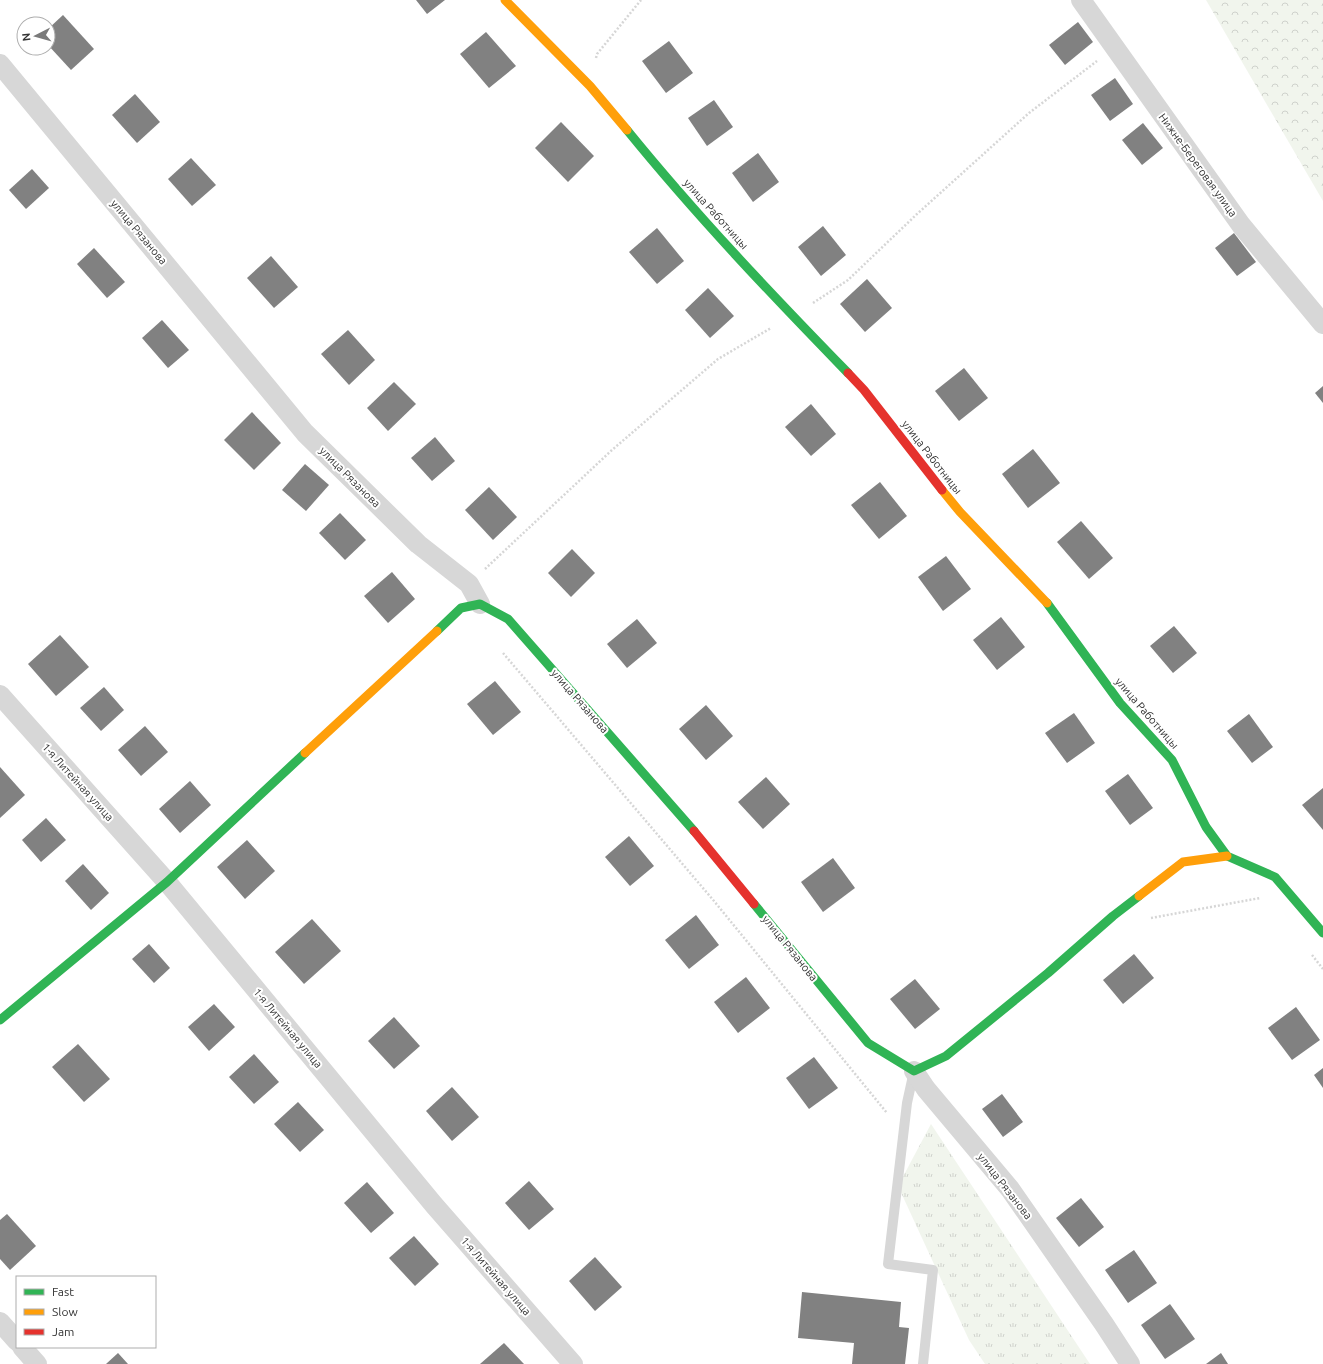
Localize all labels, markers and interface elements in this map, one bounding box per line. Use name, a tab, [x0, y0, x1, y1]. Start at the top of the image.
north arrow	[16, 16, 56, 56]
text: N	[20, 32, 32, 42]
street label: Нижне-Береговая улица	[1157, 111, 1239, 219]
street label: улица Работницы	[681, 177, 751, 251]
street label: улица Рязанова	[108, 197, 170, 267]
street label: улица Работницы	[900, 418, 964, 496]
street label: улица Рязанова	[317, 444, 383, 510]
street label: улица Рязанова	[549, 667, 611, 735]
street label: улица Работницы	[1113, 675, 1181, 751]
street label: 1-я Литейная улица	[40, 741, 116, 823]
street label: улица Рязанова	[760, 913, 820, 983]
street label: 1-я Литейная улица	[251, 986, 325, 1070]
street label: улица Рязанова	[975, 1151, 1035, 1221]
street label: 1-я Литейная улица	[459, 1234, 533, 1318]
legend	[16, 1276, 156, 1348]
text: Fast	[52, 1285, 74, 1298]
text: Slow	[52, 1305, 78, 1318]
text: Jam	[52, 1325, 74, 1338]

